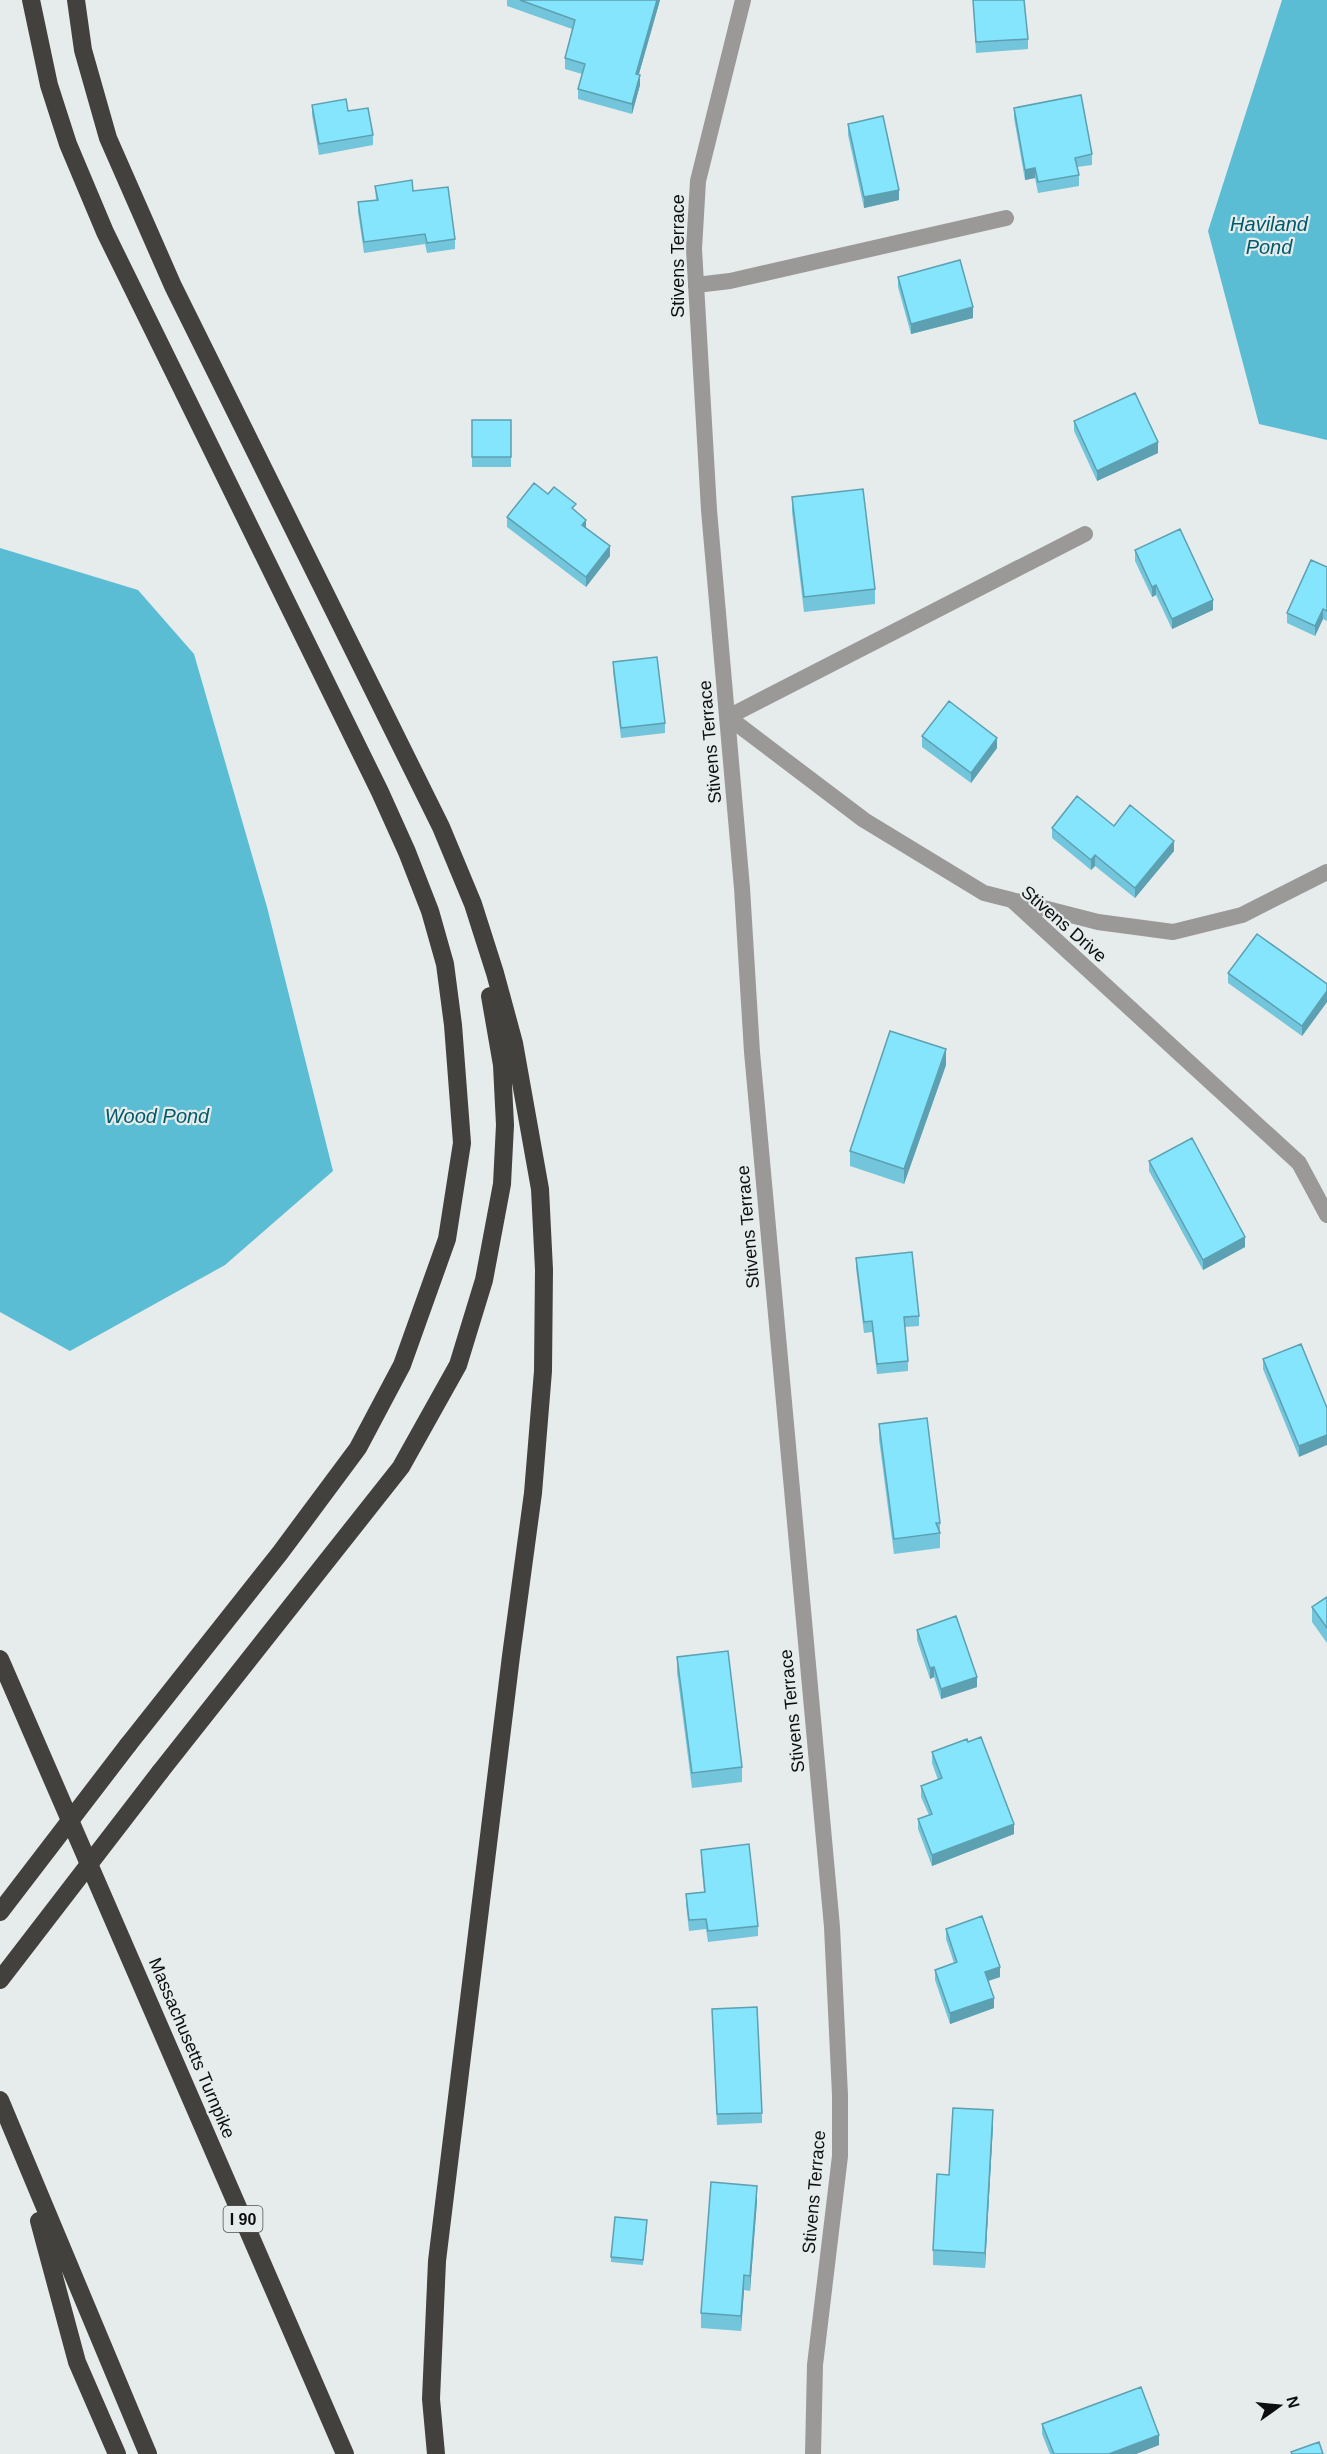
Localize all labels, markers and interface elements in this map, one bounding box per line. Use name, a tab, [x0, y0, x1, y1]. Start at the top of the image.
street label: Stivens Terrace	[668, 194, 688, 318]
water label: Haviland Pond	[1230, 213, 1309, 258]
street label: Stivens Terrace	[695, 679, 725, 805]
street label: Stivens Drive	[1017, 882, 1111, 966]
water label: Wood Pond	[105, 1105, 210, 1127]
street label: Stivens Terrace	[733, 1164, 763, 1290]
street label: Stivens Terrace	[776, 1648, 808, 1774]
street label: Massachusetts Turnpike	[145, 1955, 239, 2141]
street label: Stivens Terrace	[799, 2129, 829, 2255]
road number: I 90	[224, 2206, 262, 2232]
north arrow	[1249, 2376, 1309, 2436]
text: N	[1283, 2394, 1303, 2410]

